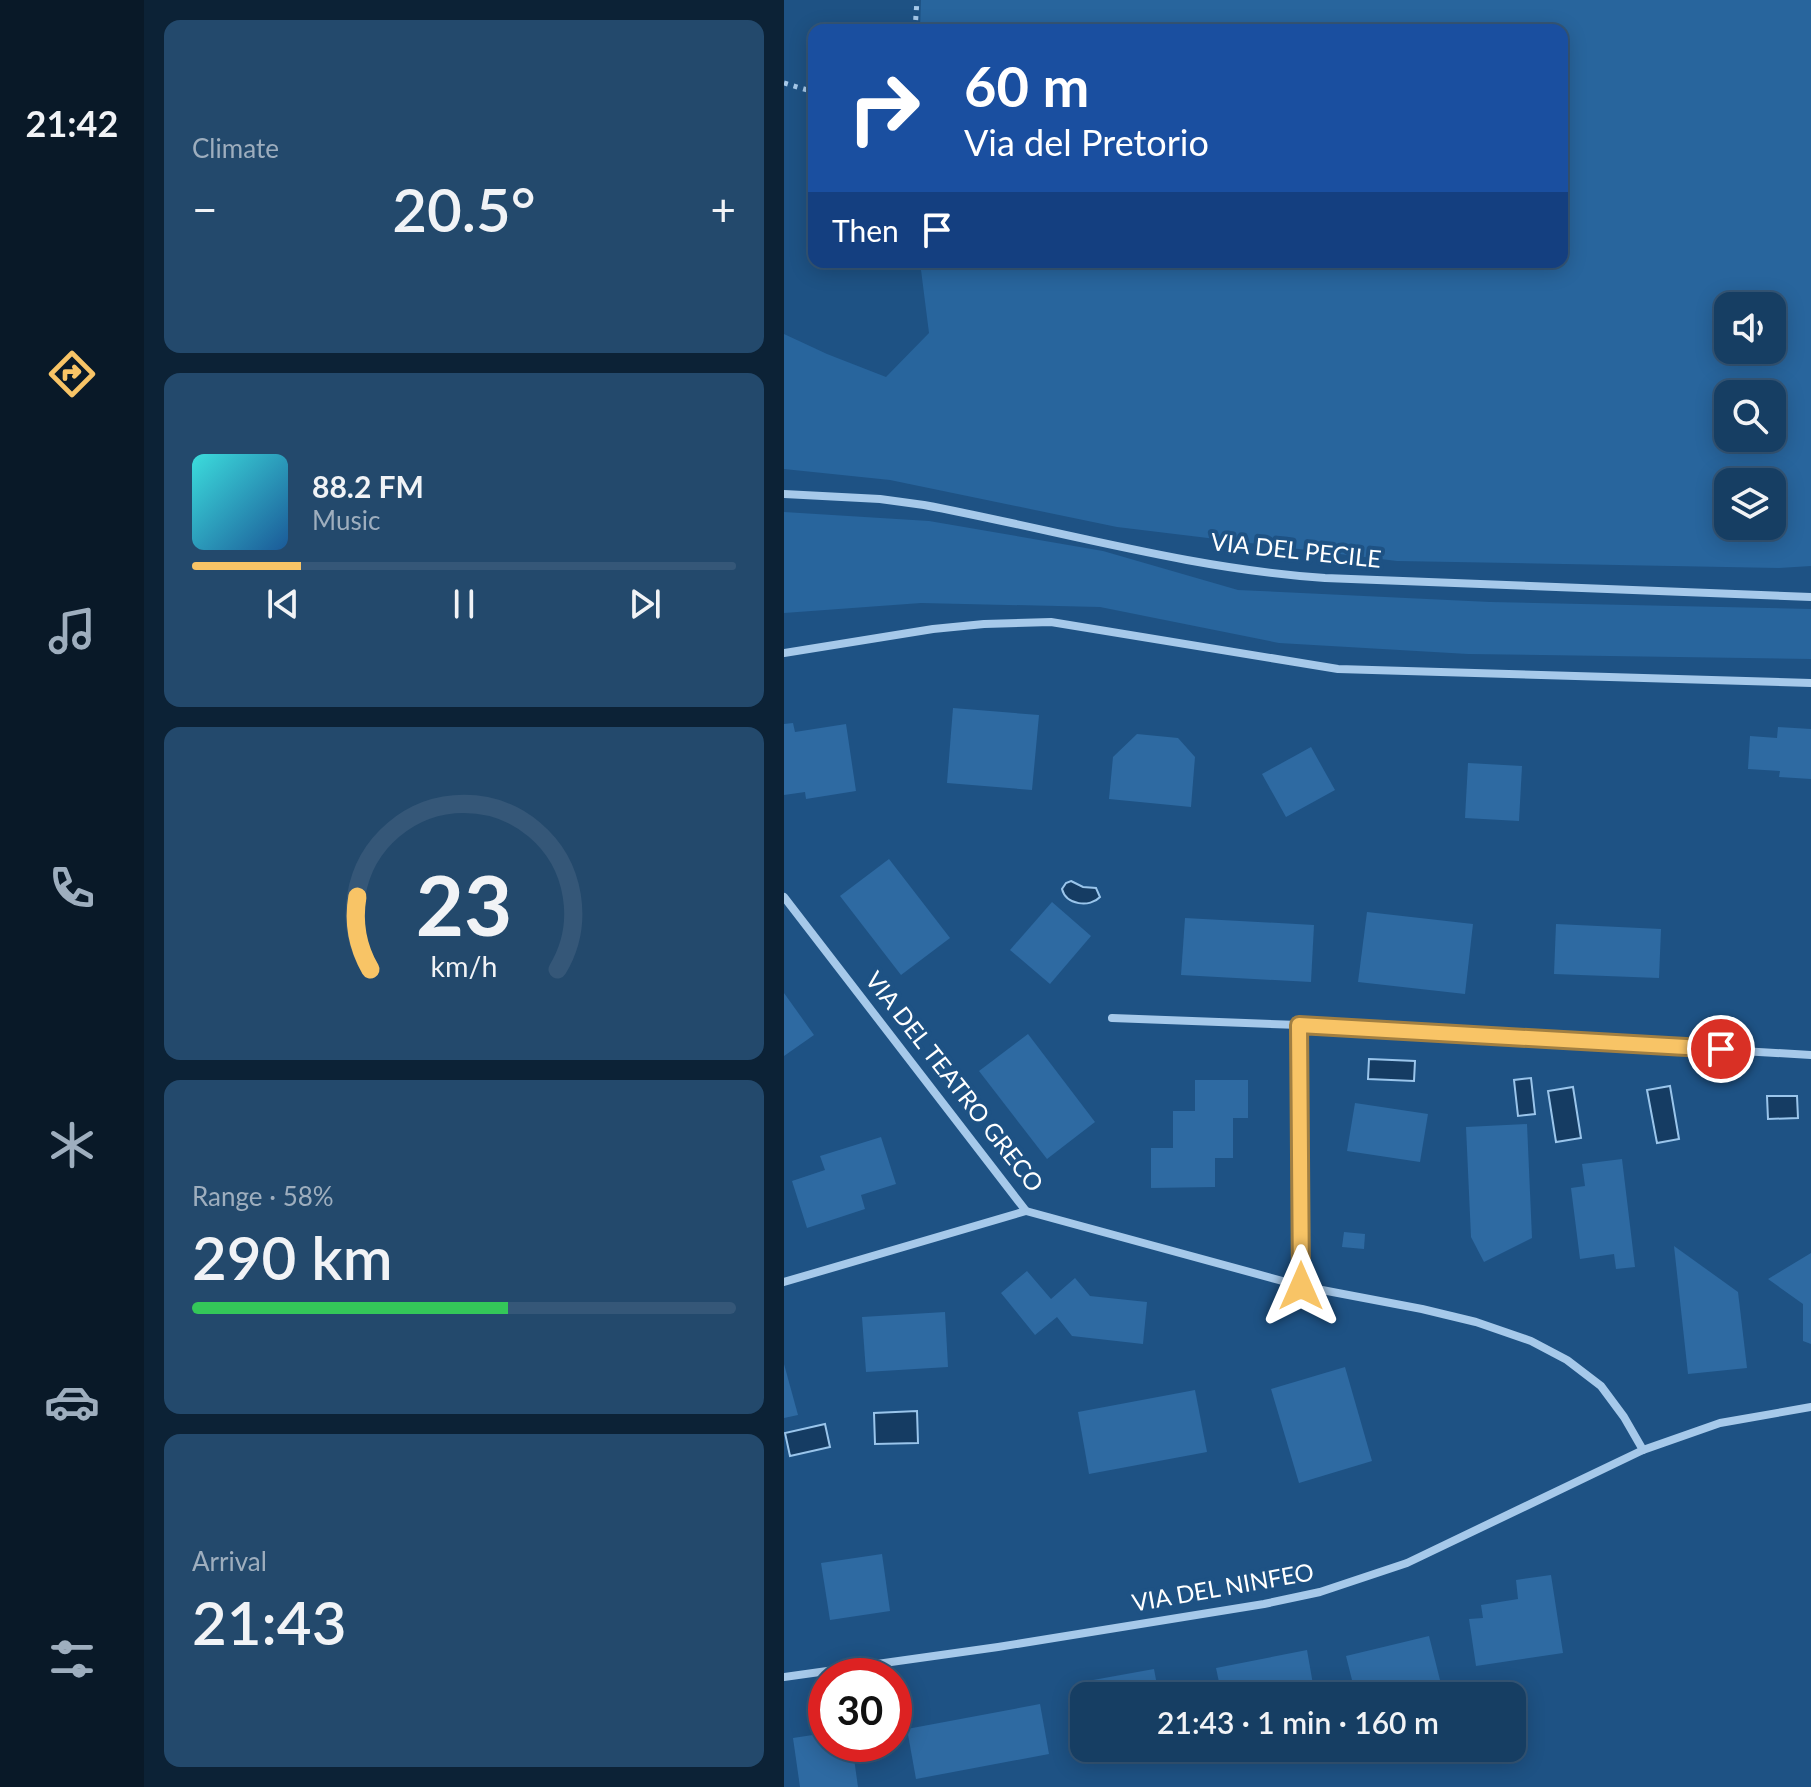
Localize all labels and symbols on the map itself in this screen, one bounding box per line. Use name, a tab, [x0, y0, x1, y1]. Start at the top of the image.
street label: VIA DEL PECILE	[1209, 526, 1383, 573]
street label: VIA DEL TEATRO GRECO	[860, 965, 1050, 1197]
pin	[1687, 1015, 1755, 1083]
position arrow	[1259, 1244, 1343, 1328]
street label: VIA DEL NINFEO	[1130, 1556, 1316, 1617]
speed limit sign: 30	[808, 1658, 912, 1762]

